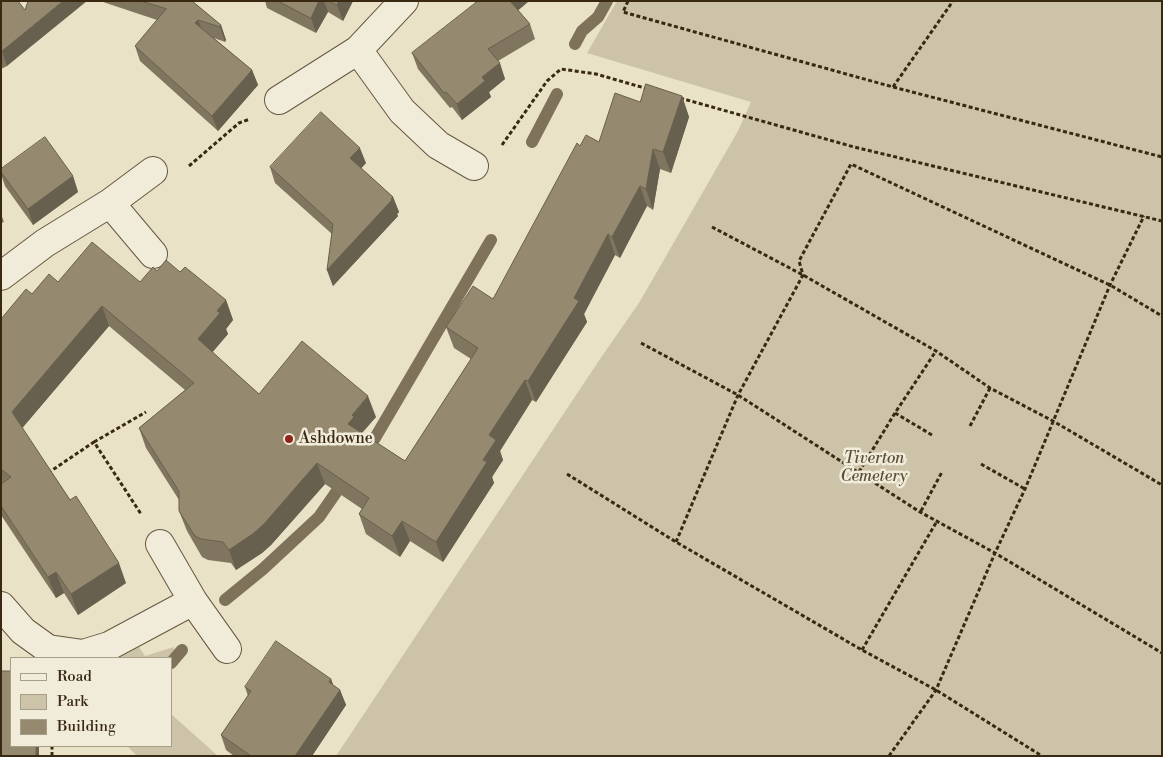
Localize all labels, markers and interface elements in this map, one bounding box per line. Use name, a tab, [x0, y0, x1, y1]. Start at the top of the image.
place label: Ashdowne	[299, 429, 373, 449]
marker: Ashdowne	[283, 433, 295, 445]
park label: Tiverton Cemetery	[840, 449, 908, 487]
legend	[10, 657, 172, 747]
text: Road	[57, 667, 92, 686]
text: Park	[57, 692, 88, 711]
text: Building	[57, 717, 116, 736]

